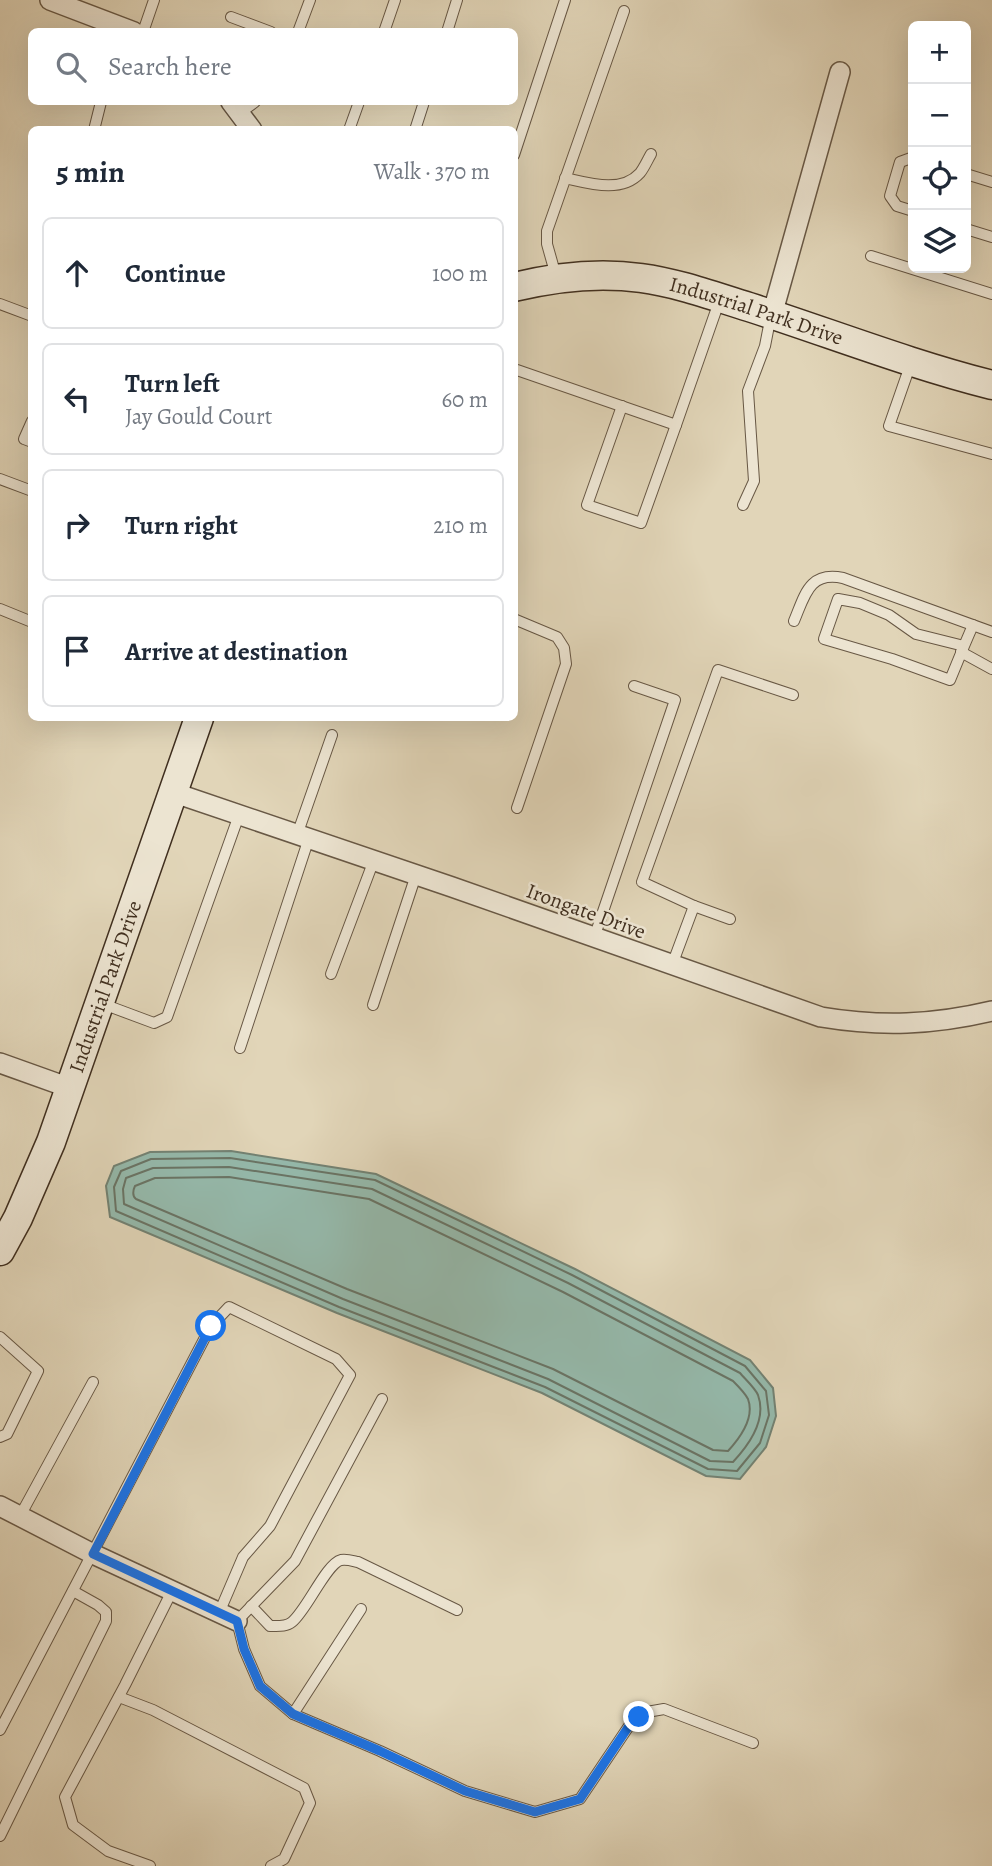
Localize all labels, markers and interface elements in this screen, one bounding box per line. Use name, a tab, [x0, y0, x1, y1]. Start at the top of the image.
map controls	[908, 21, 971, 273]
button: +	[908, 21, 971, 84]
search box	[28, 28, 518, 105]
icon: search	[52, 48, 90, 86]
text: Search here	[108, 49, 232, 84]
button: −	[908, 84, 971, 147]
button: locate	[908, 147, 971, 210]
text: 5 min	[56, 152, 125, 192]
text: Walk · 370 m	[374, 156, 490, 187]
button: layers	[908, 210, 971, 273]
icon: ahead	[58, 254, 96, 292]
text: Continue	[125, 256, 226, 291]
text: 100 m	[432, 258, 488, 289]
street label: Industrial Park Drive	[667, 270, 847, 352]
text: Turn left	[125, 366, 220, 401]
icon: left	[58, 380, 96, 418]
text: 60 m	[441, 384, 488, 415]
text: Jay Gould Court	[125, 401, 272, 432]
icon: right	[58, 506, 96, 544]
text: Turn right	[125, 508, 238, 543]
text: 210 m	[433, 510, 488, 541]
icon: arrive	[58, 632, 96, 670]
text: Arrive at destination	[125, 634, 348, 669]
street label: Irongate Drive	[523, 876, 649, 946]
street label: Industrial Park Drive	[62, 897, 148, 1077]
route start	[195, 1310, 226, 1341]
route end	[623, 1701, 654, 1732]

